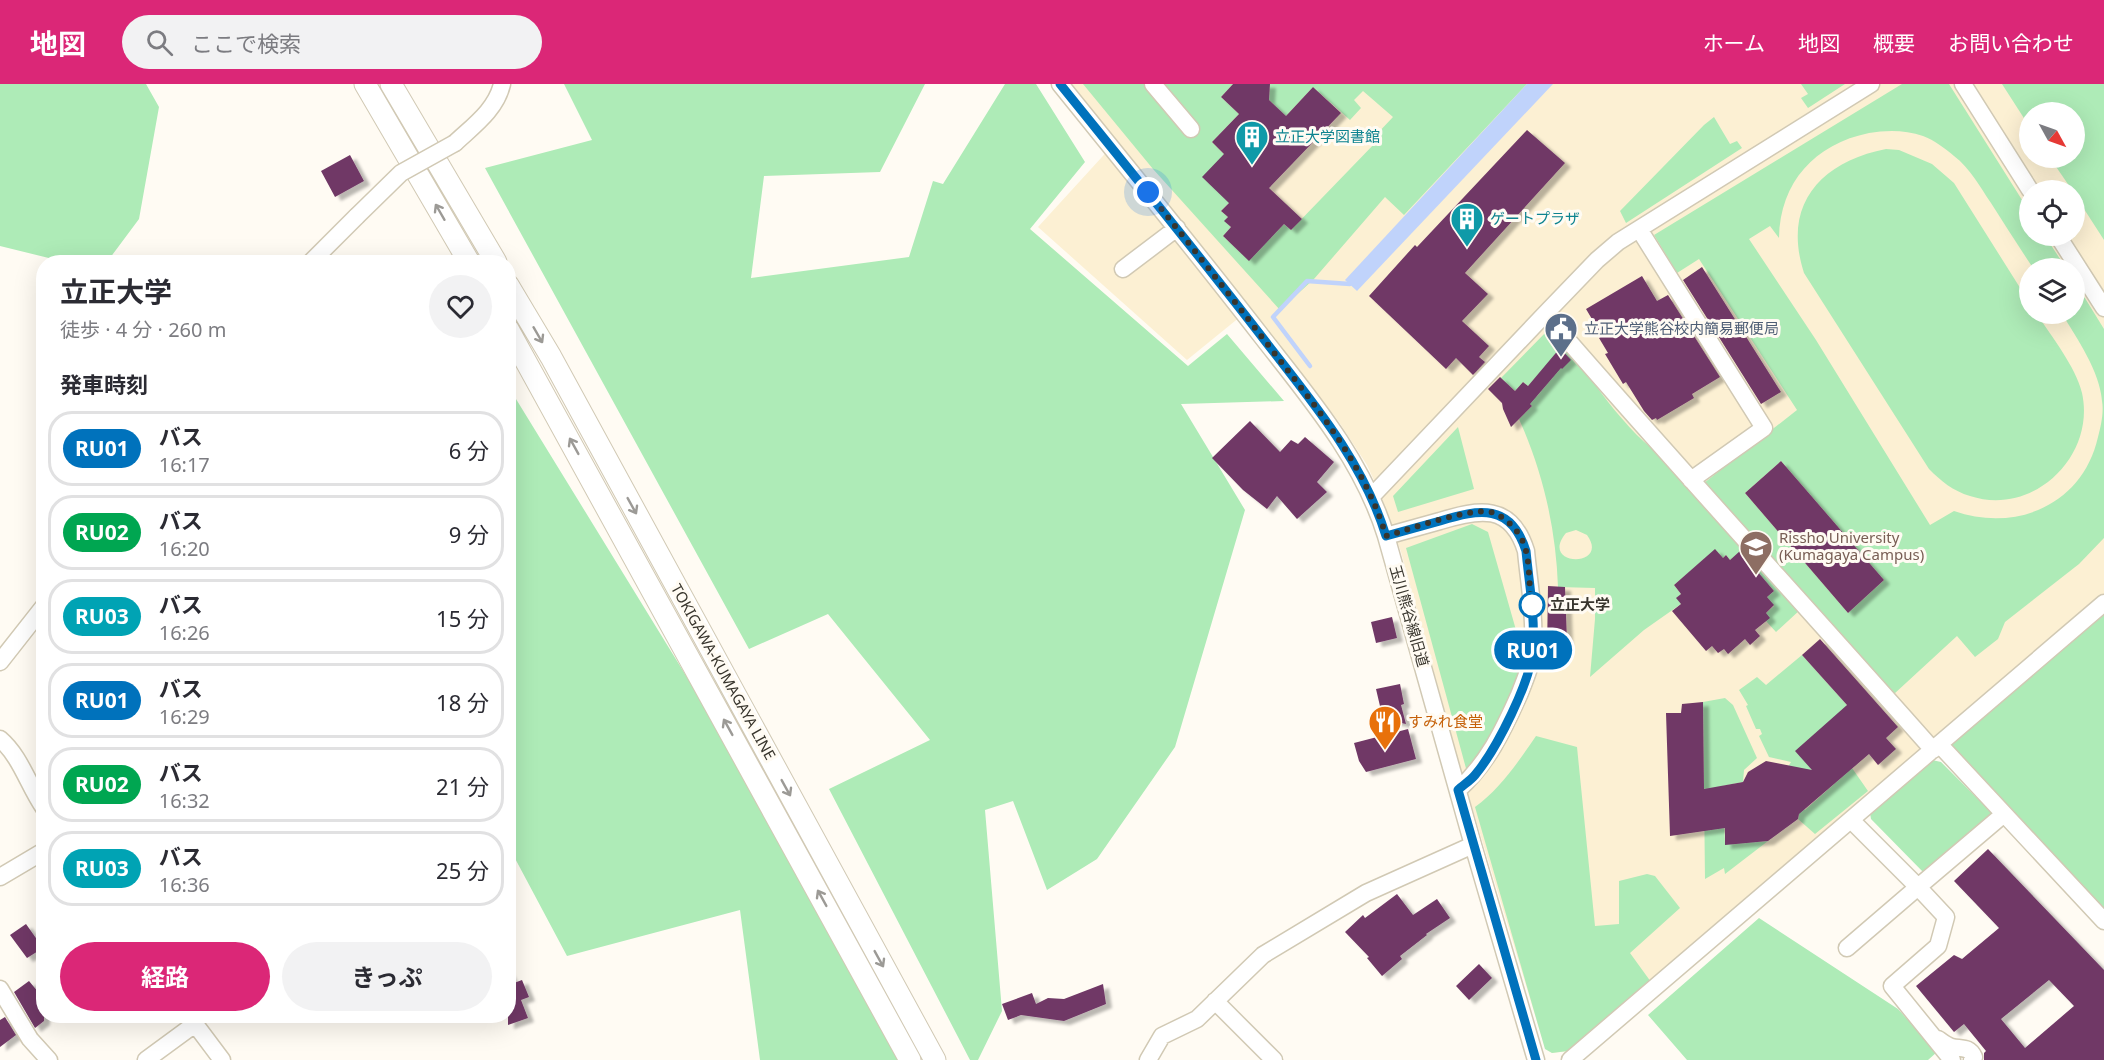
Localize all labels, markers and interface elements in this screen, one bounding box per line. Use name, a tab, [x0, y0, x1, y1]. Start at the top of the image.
search box	[122, 15, 542, 69]
text: 地図	[30, 24, 86, 62]
icon: search	[143, 26, 176, 59]
text: ここで検索	[191, 28, 301, 58]
text: ホーム	[1703, 29, 1765, 57]
text: 地図	[1798, 29, 1840, 57]
text: 概要	[1873, 29, 1915, 57]
text: お問い合わせ	[1948, 29, 2074, 57]
north arrow	[2019, 102, 2085, 168]
map controls	[2019, 102, 2085, 324]
building icon: 立正大学図書館	[1234, 119, 1270, 166]
place label: 立正大学図書館	[1275, 126, 1380, 146]
your location	[1133, 177, 1163, 207]
button: locate	[2019, 180, 2085, 246]
building icon: ゲートプラザ	[1449, 201, 1485, 248]
one-way arrow	[434, 204, 446, 221]
place label: ゲートプラザ	[1490, 208, 1580, 228]
button: layers	[2019, 258, 2085, 324]
text: 立正大学	[60, 272, 172, 310]
button: heart	[429, 275, 492, 338]
public building icon: 立正大学熊谷校内簡易郵便局	[1543, 311, 1579, 358]
text: 徒歩 · 4 分 · 260 m	[60, 316, 226, 343]
place label: 立正大学熊谷校内簡易郵便局	[1584, 318, 1779, 338]
one-way arrow	[532, 326, 544, 343]
text: 発車時刻	[60, 369, 148, 399]
text: バス	[159, 421, 203, 451]
text: RU01	[75, 434, 129, 462]
text: 6 分	[449, 435, 489, 465]
one-way arrow	[568, 437, 579, 455]
text: 16:17	[159, 451, 210, 478]
one-way arrow	[626, 497, 638, 514]
text: バス	[159, 505, 203, 535]
text: RU02	[75, 518, 129, 546]
text: 9 分	[449, 519, 489, 549]
place label: Rissho University (Kumagaya Campus)	[1779, 527, 1924, 564]
school or university icon: Rissho University (Kumagaya Campus)	[1738, 529, 1774, 576]
text: 16:20	[159, 535, 210, 562]
street label: 玉川熊谷線旧道	[1386, 562, 1434, 669]
street label: TOKIGAWA-KUMAGAYA LINE	[667, 580, 781, 763]
text: バス	[159, 589, 203, 619]
marker: 立正大学	[1519, 592, 1545, 618]
place label: 立正大学	[1550, 594, 1610, 614]
text: RU03	[75, 602, 129, 630]
text: 15 分	[436, 603, 489, 633]
text: 16:26	[159, 619, 210, 646]
line badge: RU01	[1491, 630, 1575, 670]
text: RU01	[1506, 636, 1560, 664]
text: バス	[159, 673, 203, 703]
text: RU01	[75, 686, 129, 714]
text: 18 分	[436, 687, 489, 717]
text: 16:29	[159, 703, 210, 730]
restaurant icon: すみれ食堂	[1367, 704, 1403, 751]
place label: すみれ食堂	[1408, 711, 1483, 731]
one-way arrow	[722, 719, 734, 736]
text: バス	[159, 757, 203, 787]
text: RU02	[75, 770, 129, 798]
text: 21 分	[436, 771, 489, 801]
one-way arrow	[780, 779, 792, 796]
text: 16:32	[159, 787, 210, 814]
text: バス	[159, 841, 203, 871]
text: RU03	[75, 854, 129, 882]
text: 25 分	[436, 855, 489, 885]
text: 16:36	[159, 871, 210, 898]
one-way arrow	[816, 890, 828, 907]
button: 経路	[60, 942, 270, 1011]
button: きっぷ	[282, 942, 492, 1011]
one-way arrow	[873, 950, 885, 967]

